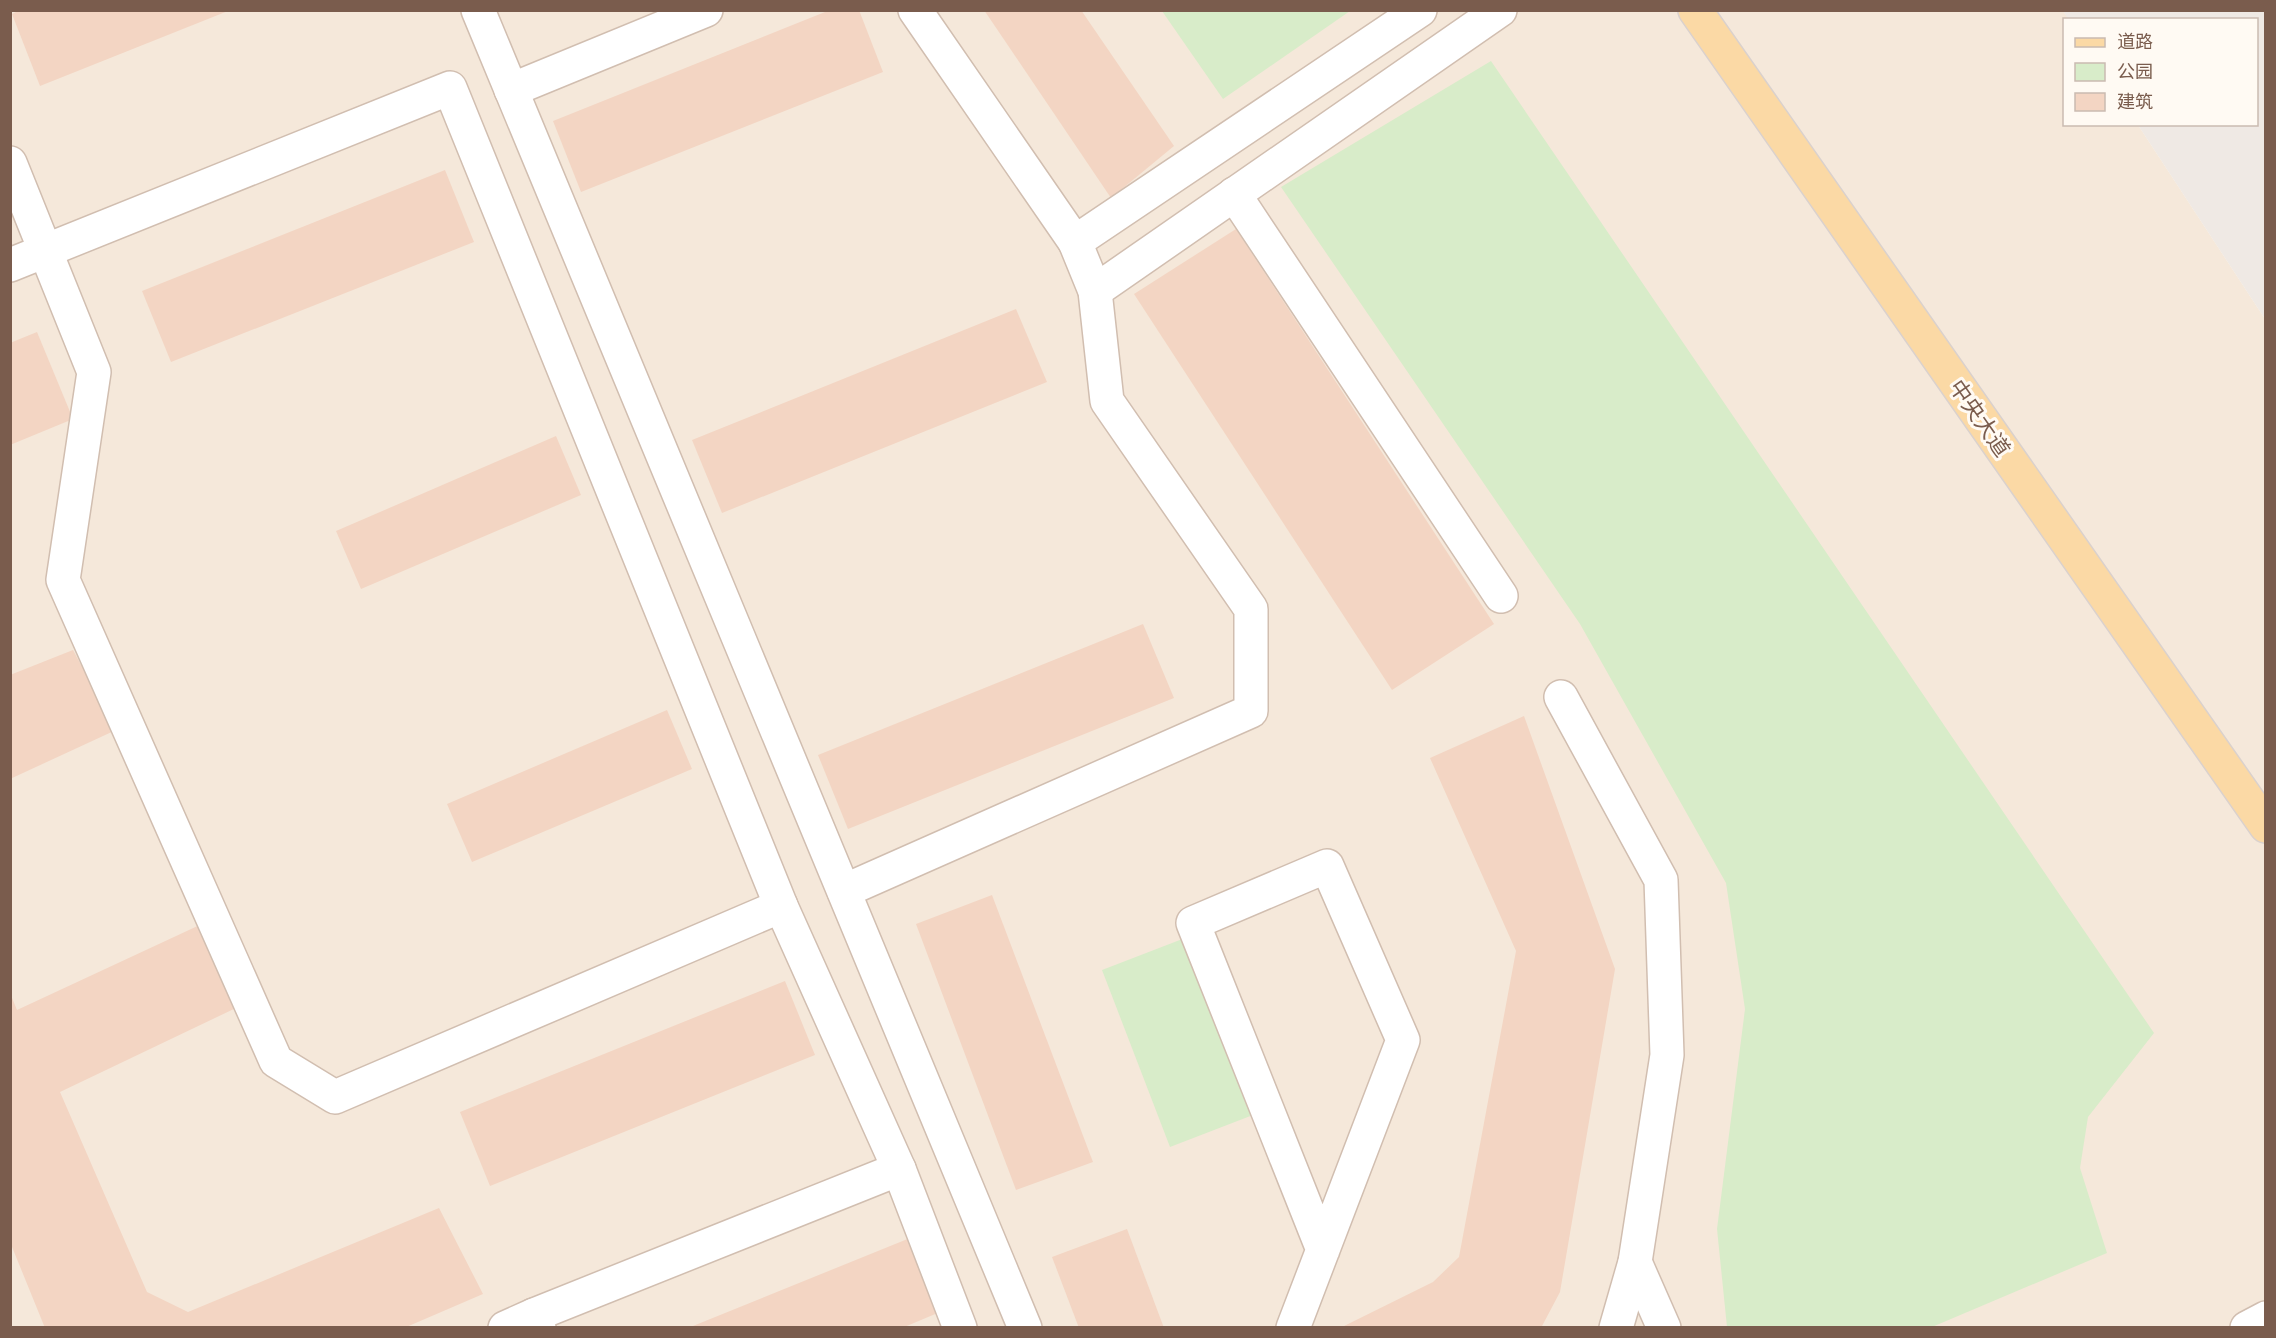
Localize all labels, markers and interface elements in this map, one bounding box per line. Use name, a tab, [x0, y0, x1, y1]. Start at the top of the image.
legend	[2063, 18, 2258, 126]
text: 道路	[2117, 30, 2153, 53]
text: 公园	[2117, 60, 2153, 83]
text: 建筑	[2117, 90, 2153, 113]
street label: 中央大道	[1943, 374, 2017, 462]

